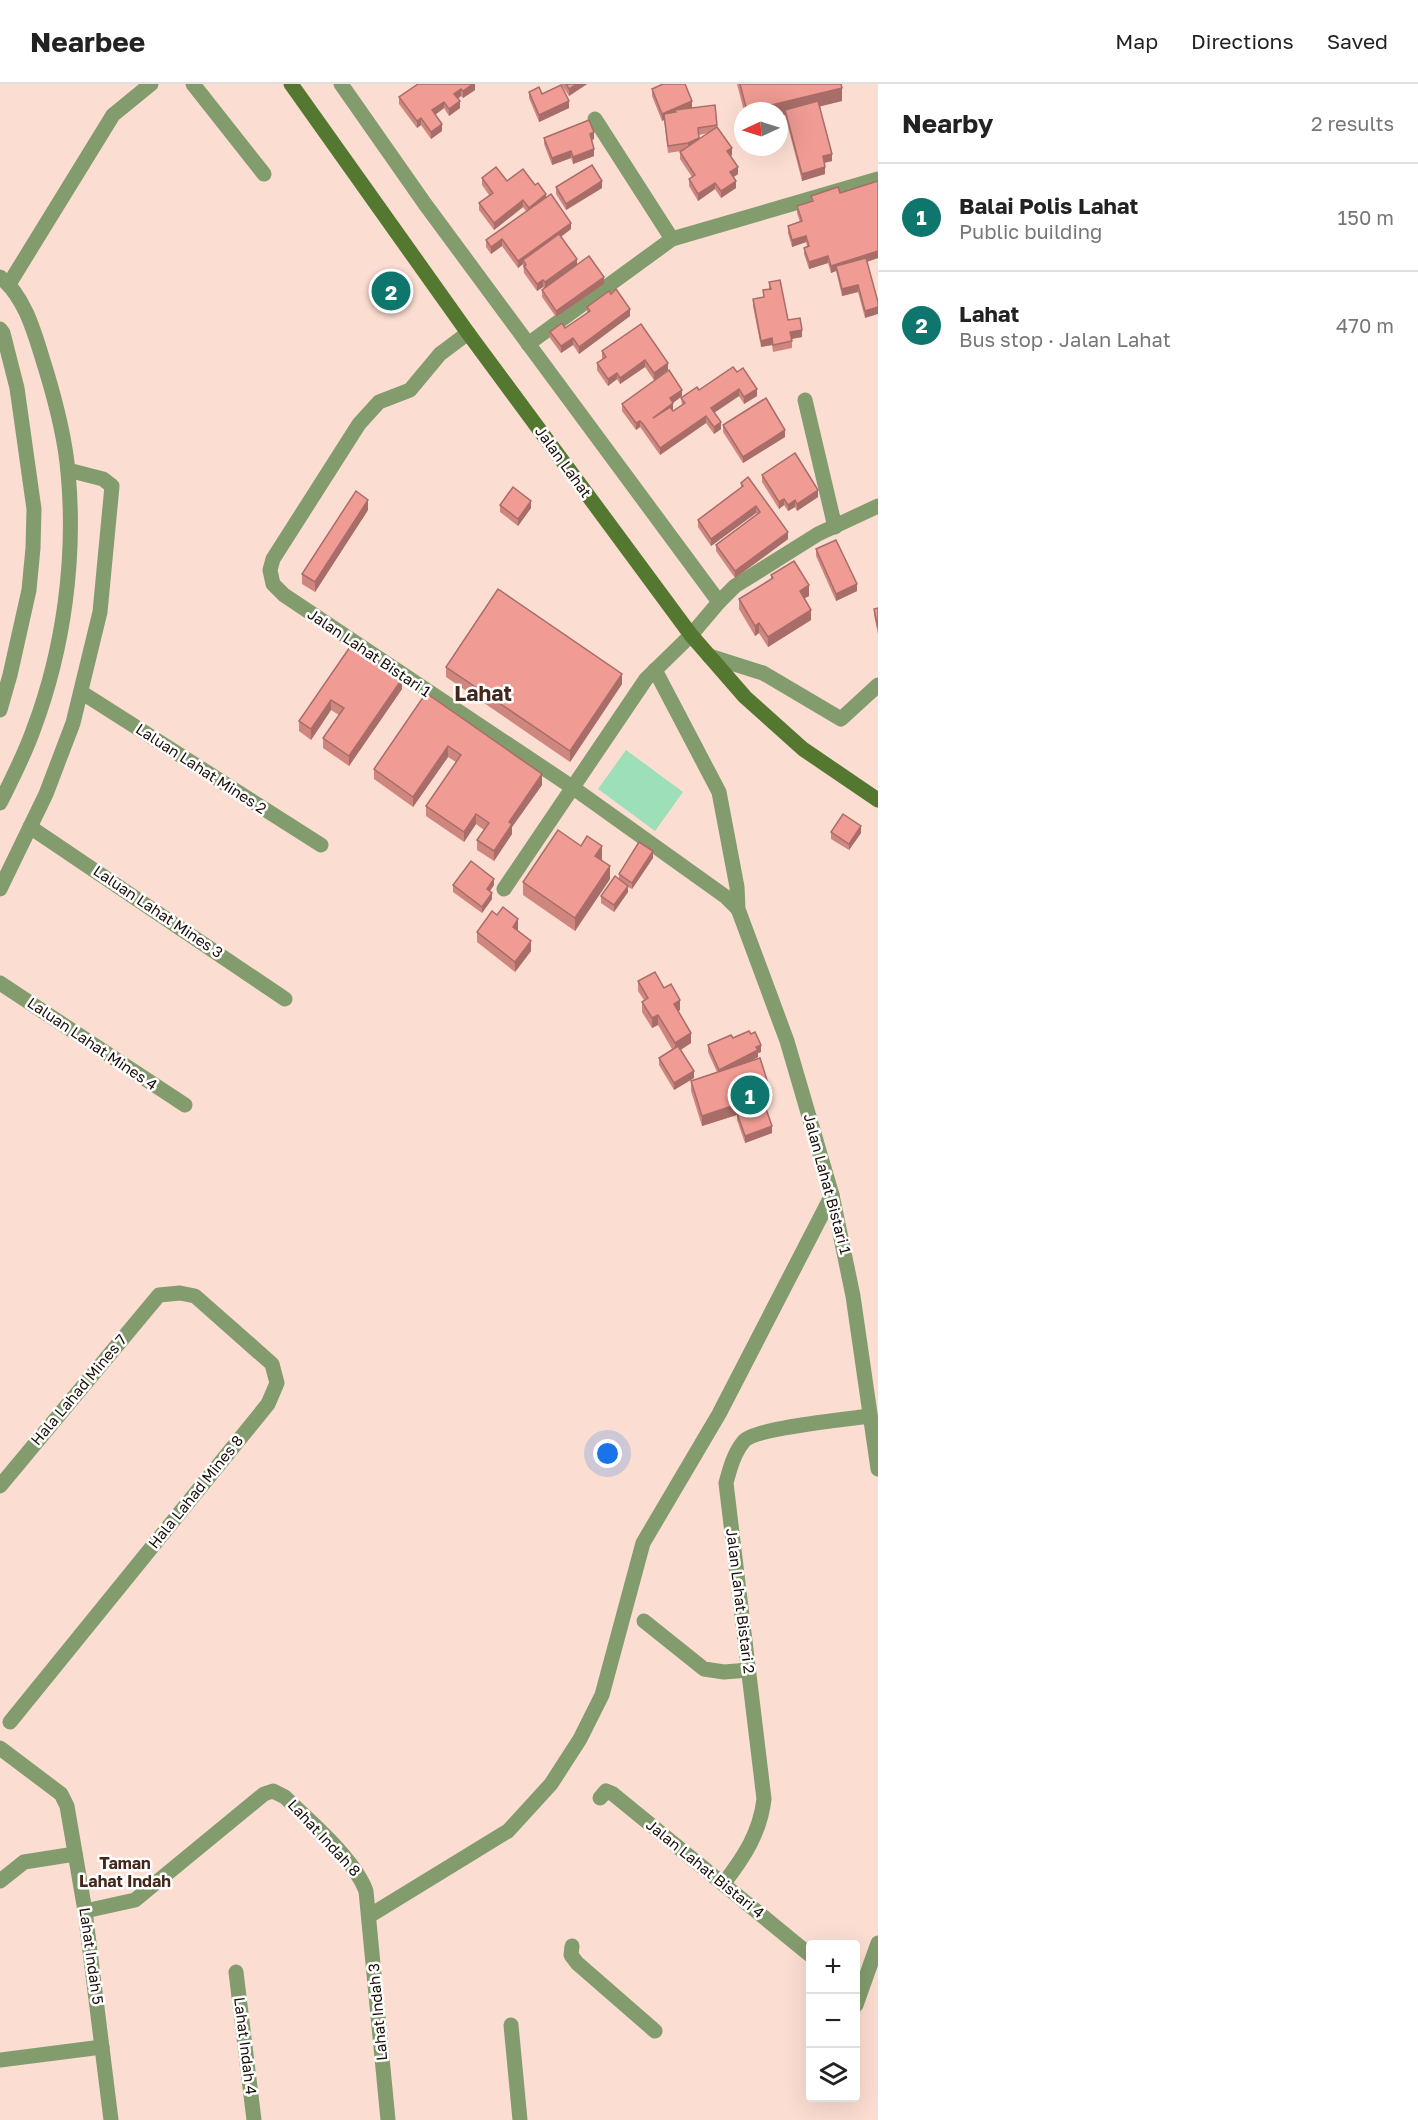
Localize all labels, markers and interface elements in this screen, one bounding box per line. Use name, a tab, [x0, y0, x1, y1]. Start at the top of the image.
text: Nearbee	[30, 25, 145, 58]
text: Map	[1115, 28, 1158, 54]
text: Directions	[1191, 28, 1294, 54]
text: Saved	[1327, 28, 1388, 54]
north arrow	[734, 102, 788, 156]
text: Nearby	[902, 108, 993, 139]
text: 2 results	[1311, 111, 1394, 135]
text: Balai Polis Lahat	[959, 192, 1138, 219]
text: 1	[916, 205, 927, 229]
text: 150 m	[1338, 205, 1394, 229]
text: Public building	[959, 219, 1102, 243]
pin: 2	[372, 268, 410, 314]
text: Lahat	[959, 300, 1019, 327]
text: 2	[915, 313, 928, 337]
text: 470 m	[1336, 313, 1394, 337]
text: Bus stop · Jalan Lahat	[959, 327, 1171, 351]
street label: Jalan Lahat	[532, 422, 596, 501]
street label: Jalan Lahat Bistari 1	[304, 604, 435, 700]
district label: Lahat	[454, 680, 512, 706]
street label: Laluan Lahat Mines 2	[133, 719, 270, 817]
street label: Laluan Lahat Mines 3	[90, 861, 227, 961]
street label: Laluan Lahat Mines 4	[24, 993, 161, 1093]
pin: 1	[730, 1072, 770, 1118]
street label: Jalan Lahat Bistari 1	[801, 1111, 855, 1256]
street label: Hala Lahad Mines 7	[27, 1330, 130, 1448]
street label: Hala Lahad Mines 8	[144, 1431, 246, 1552]
your location	[593, 1439, 622, 1468]
street label: Jalan Lahat Bistari 2	[723, 1527, 759, 1675]
street label: Lahat Indah 8	[285, 1795, 365, 1879]
street label: Jalan Lahat Bistari 4	[643, 1815, 768, 1921]
district label: Taman Lahat Indah	[79, 1853, 171, 1891]
street label: Lahat Indah 5	[76, 1906, 108, 2006]
map controls	[806, 1940, 860, 2102]
button: +	[806, 1940, 860, 1994]
street label: Lahat Indah 3	[364, 1963, 390, 2062]
button: −	[806, 1994, 860, 2048]
street label: Lahat Indah 4	[231, 1996, 261, 2096]
button: layers	[806, 2048, 860, 2102]

